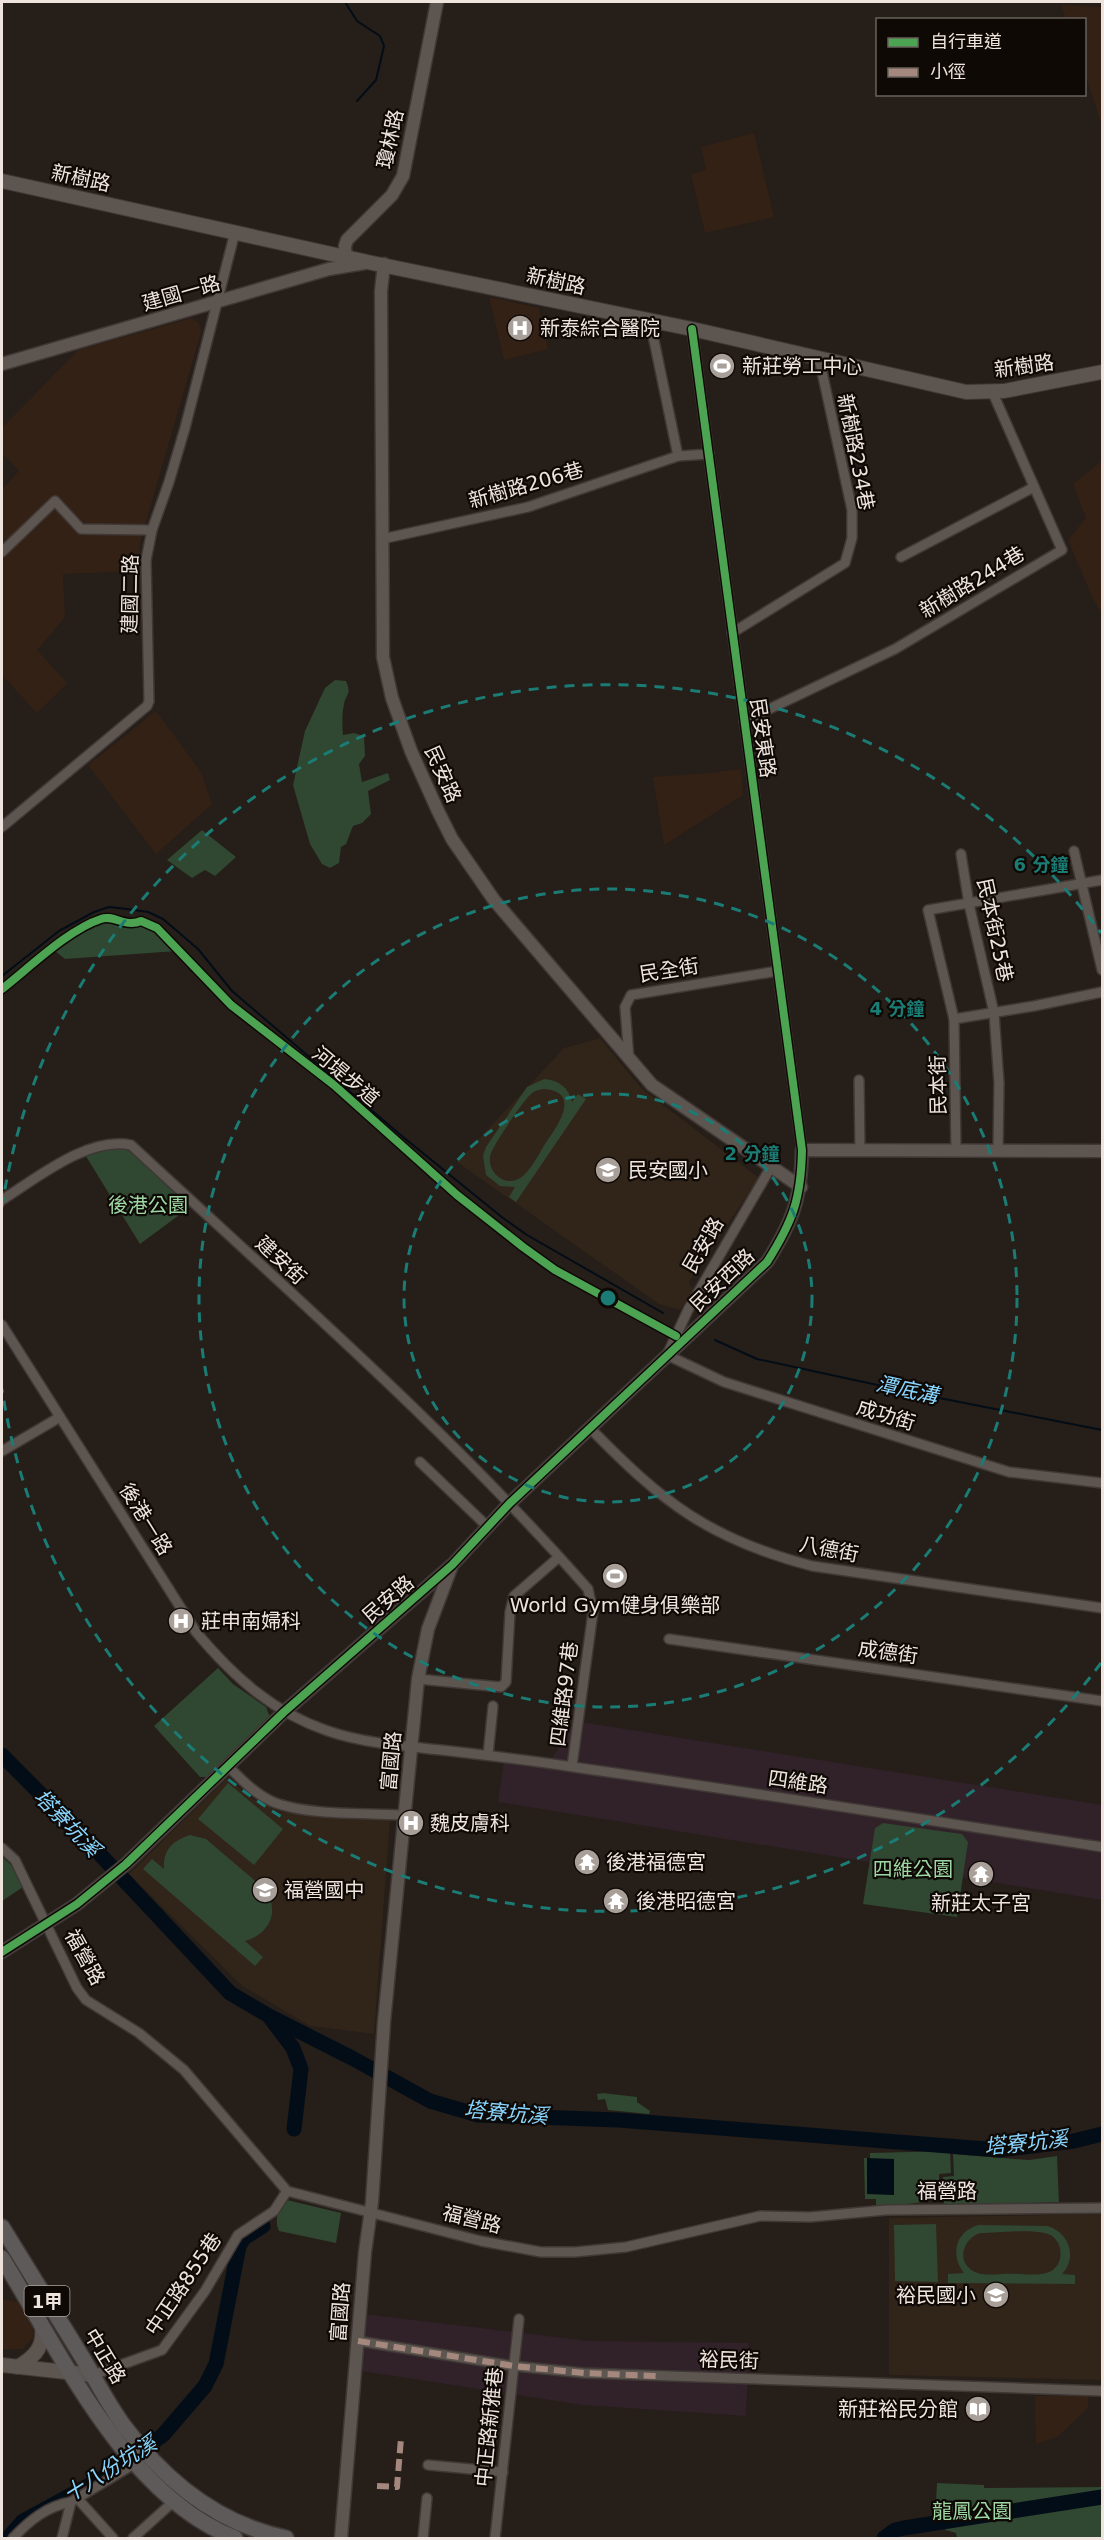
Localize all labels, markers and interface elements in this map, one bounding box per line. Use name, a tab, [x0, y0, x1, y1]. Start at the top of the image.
legend	[876, 18, 1086, 96]
text: 自行車道	[930, 31, 1002, 52]
text: 小徑	[930, 61, 966, 82]
street label: 瓊林路	[372, 107, 408, 171]
street label: 新樹路	[49, 160, 113, 196]
street label: 新樹路	[524, 263, 588, 299]
street label: 建國一路	[139, 270, 223, 316]
hospital icon: 新泰綜合醫院	[505, 313, 535, 343]
place label: 新泰綜合醫院	[540, 316, 660, 340]
street label: 新樹路	[993, 350, 1055, 382]
sports icon: 新莊勞工中心	[707, 351, 737, 381]
place label: 新莊勞工中心	[742, 354, 862, 378]
street label: 新樹路234巷	[833, 392, 879, 512]
street label: 新樹路206巷	[466, 457, 586, 513]
street label: 新樹路244巷	[915, 541, 1029, 623]
street label: 建國二路	[117, 554, 143, 634]
street label: 民安東路	[746, 697, 780, 779]
street label: 民安路	[420, 742, 466, 806]
text: 6 分鐘	[1014, 854, 1068, 875]
street label: 民本街25巷	[972, 876, 1018, 984]
street label: 民全街	[637, 953, 701, 987]
text: 4 分鐘	[870, 998, 924, 1019]
street label: 河堤步道	[308, 1041, 384, 1111]
street label: 民本街	[925, 1055, 951, 1115]
text: 2 分鐘	[725, 1143, 779, 1164]
school or university icon: 民安國小	[593, 1155, 623, 1185]
place label: 民安國小	[628, 1158, 708, 1182]
park label: 後港公園	[108, 1193, 188, 1217]
street label: 民安路	[678, 1213, 728, 1277]
street label: 建安街	[251, 1231, 311, 1289]
street label: 民安西路	[685, 1244, 759, 1316]
centre of rings	[598, 1288, 618, 1308]
water label: 潭底溝	[874, 1372, 943, 1409]
street label: 成功街	[854, 1395, 918, 1435]
street label: 後港一路	[115, 1479, 177, 1559]
street label: 八德街	[797, 1531, 861, 1567]
sports icon: World Gym健身俱樂部	[600, 1561, 630, 1591]
street label: 民安路	[357, 1570, 419, 1628]
place label: World Gym健身俱樂部	[510, 1593, 720, 1617]
hospital icon: 莊申南婦科	[166, 1606, 196, 1636]
place label: 莊申南婦科	[201, 1609, 301, 1633]
street label: 成德街	[857, 1636, 919, 1668]
street label: 四維路97巷	[546, 1640, 582, 1748]
street label: 富國路	[376, 1730, 406, 1792]
street label: 四維路	[767, 1766, 829, 1798]
water label: 塔寮坑溪	[29, 1784, 107, 1864]
hospital icon: 魏皮膚科	[396, 1808, 426, 1838]
place label: 魏皮膚科	[430, 1811, 510, 1835]
temple icon: 後港福德宮	[572, 1847, 602, 1877]
place label: 後港福德宮	[606, 1850, 706, 1874]
park label: 四維公園	[873, 1857, 953, 1881]
temple icon: 新莊太子宮	[966, 1859, 996, 1889]
school or university icon: 福營國中	[250, 1875, 280, 1905]
place label: 福營國中	[284, 1878, 364, 1902]
temple icon: 後港昭德宮	[601, 1886, 631, 1916]
place label: 後港昭德宮	[636, 1889, 736, 1913]
place label: 新莊太子宮	[931, 1891, 1031, 1915]
street label: 福營路	[60, 1925, 110, 1989]
water label: 塔寮坑溪	[463, 2097, 552, 2129]
water label: 塔寮坑溪	[983, 2126, 1072, 2159]
street label: 福營路	[917, 2179, 977, 2203]
street label: 福營路	[440, 2200, 504, 2238]
street label: 中正路855巷	[140, 2228, 226, 2340]
school or university icon: 裕民國小	[981, 2280, 1011, 2310]
street label: 富國路	[326, 2281, 354, 2343]
place label: 裕民國小	[896, 2283, 976, 2307]
road number: 1甲	[24, 2286, 70, 2316]
street label: 中正路	[79, 2324, 131, 2388]
street label: 裕民街	[699, 2347, 759, 2373]
street label: 中正路新雅巷	[471, 2366, 507, 2488]
library icon: 新莊裕民分館	[963, 2394, 993, 2424]
place label: 新莊裕民分館	[838, 2397, 958, 2421]
water label: 十八份坑溪	[59, 2429, 163, 2507]
park label: 龍鳳公園	[932, 2499, 1012, 2523]

